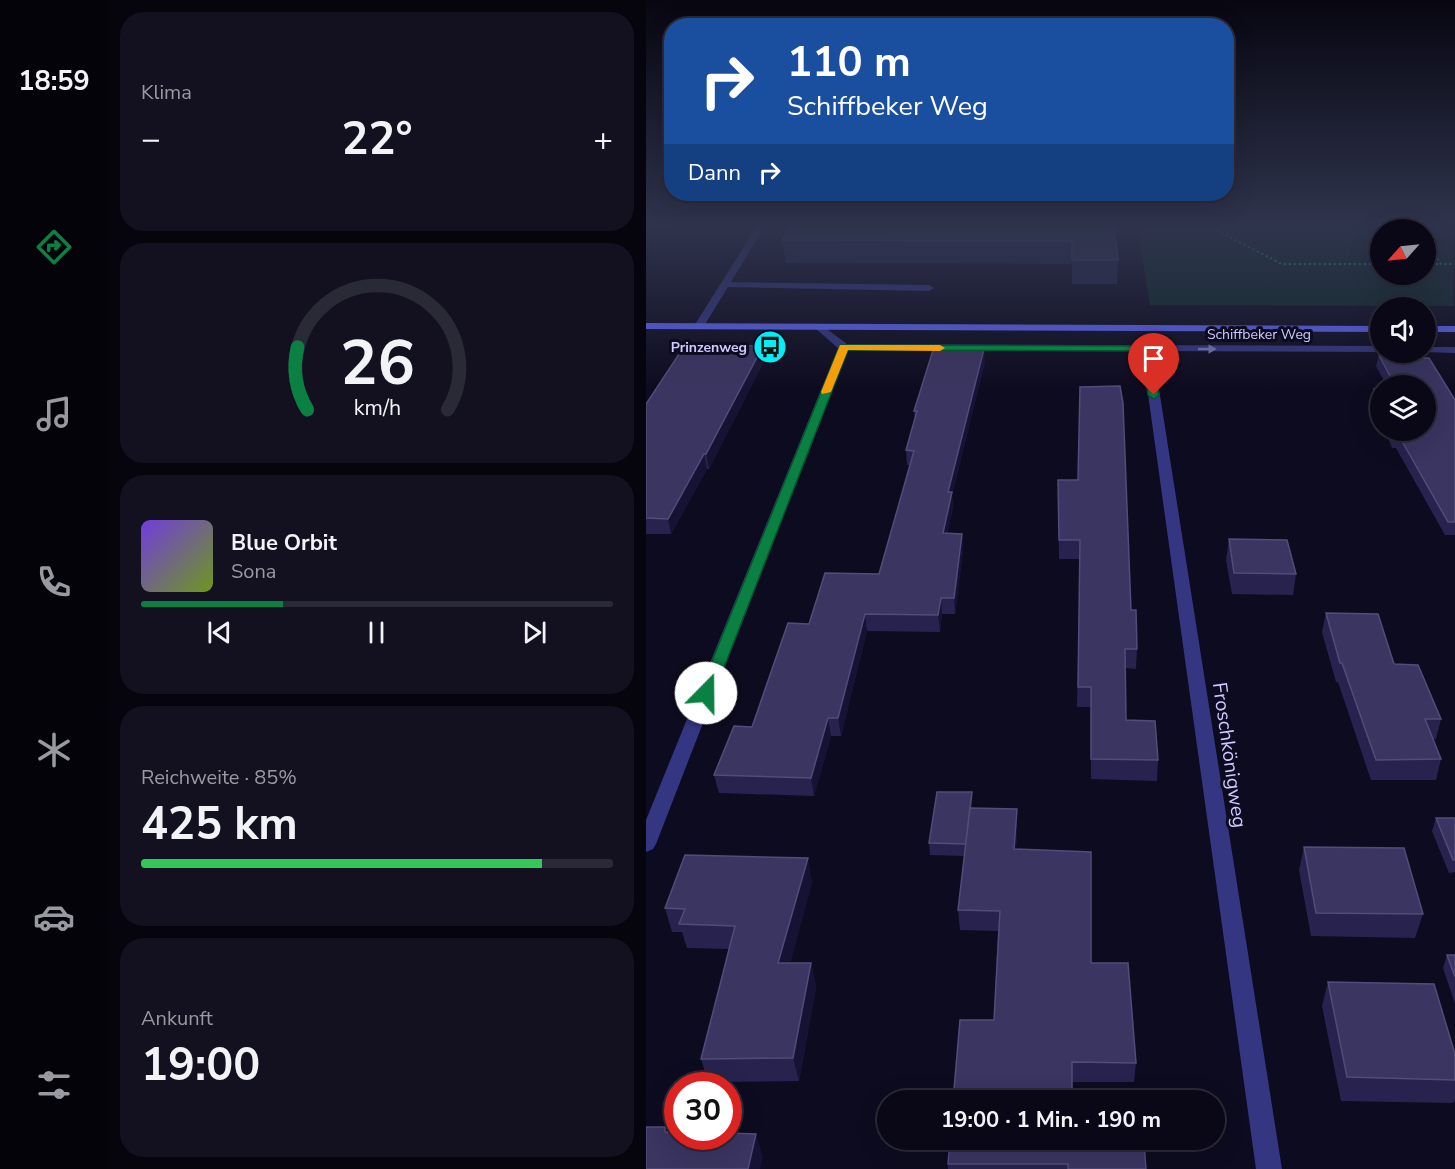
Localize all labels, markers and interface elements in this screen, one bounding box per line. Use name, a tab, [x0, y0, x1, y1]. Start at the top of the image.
text: 110 m	[787, 34, 911, 91]
icon: right	[688, 42, 766, 120]
text: 18:59	[18, 63, 90, 100]
text: Klima	[141, 79, 192, 106]
text: Schiffbeker Weg	[787, 88, 988, 125]
text: 22°	[341, 109, 413, 170]
text: −	[141, 117, 161, 162]
text: +	[593, 117, 613, 162]
icon: right	[753, 156, 786, 189]
text: Dann	[688, 158, 741, 188]
north arrow	[1370, 219, 1436, 285]
map controls	[1370, 219, 1436, 441]
icon: directions	[33, 226, 75, 268]
button: sound	[1370, 297, 1436, 363]
text: 26	[340, 321, 414, 406]
street label: Schiffbeker Weg	[1207, 325, 1311, 344]
bus stop icon: Prinzenweg	[752, 329, 788, 365]
pin	[1128, 333, 1179, 395]
place label: Prinzenweg	[671, 338, 747, 357]
icon: arrive	[1137, 342, 1170, 375]
one-way arrow	[1197, 344, 1216, 354]
button: layers	[1370, 375, 1436, 441]
icon: music	[33, 393, 75, 435]
text: km/h	[353, 394, 401, 424]
text: Blue Orbit	[231, 528, 337, 558]
text: Sona	[231, 558, 276, 585]
icon: phone	[33, 561, 75, 603]
icon: previous	[203, 616, 236, 649]
icon: pause	[360, 616, 393, 649]
icon: next	[518, 616, 551, 649]
position arrow	[674, 661, 738, 725]
street label: Froschkönigweg	[1206, 681, 1253, 830]
icon: climate	[33, 729, 75, 771]
text: Reichweite · 85%	[141, 764, 297, 791]
text: 425 km	[141, 794, 298, 855]
icon: car	[33, 896, 75, 938]
text: Ankunft	[141, 1005, 213, 1032]
text: 19:00	[141, 1035, 260, 1096]
icon: filters	[33, 1064, 75, 1106]
speed limit sign: 30	[664, 1072, 742, 1150]
text: 19:00 · 1 Min. · 190 m	[941, 1105, 1161, 1135]

